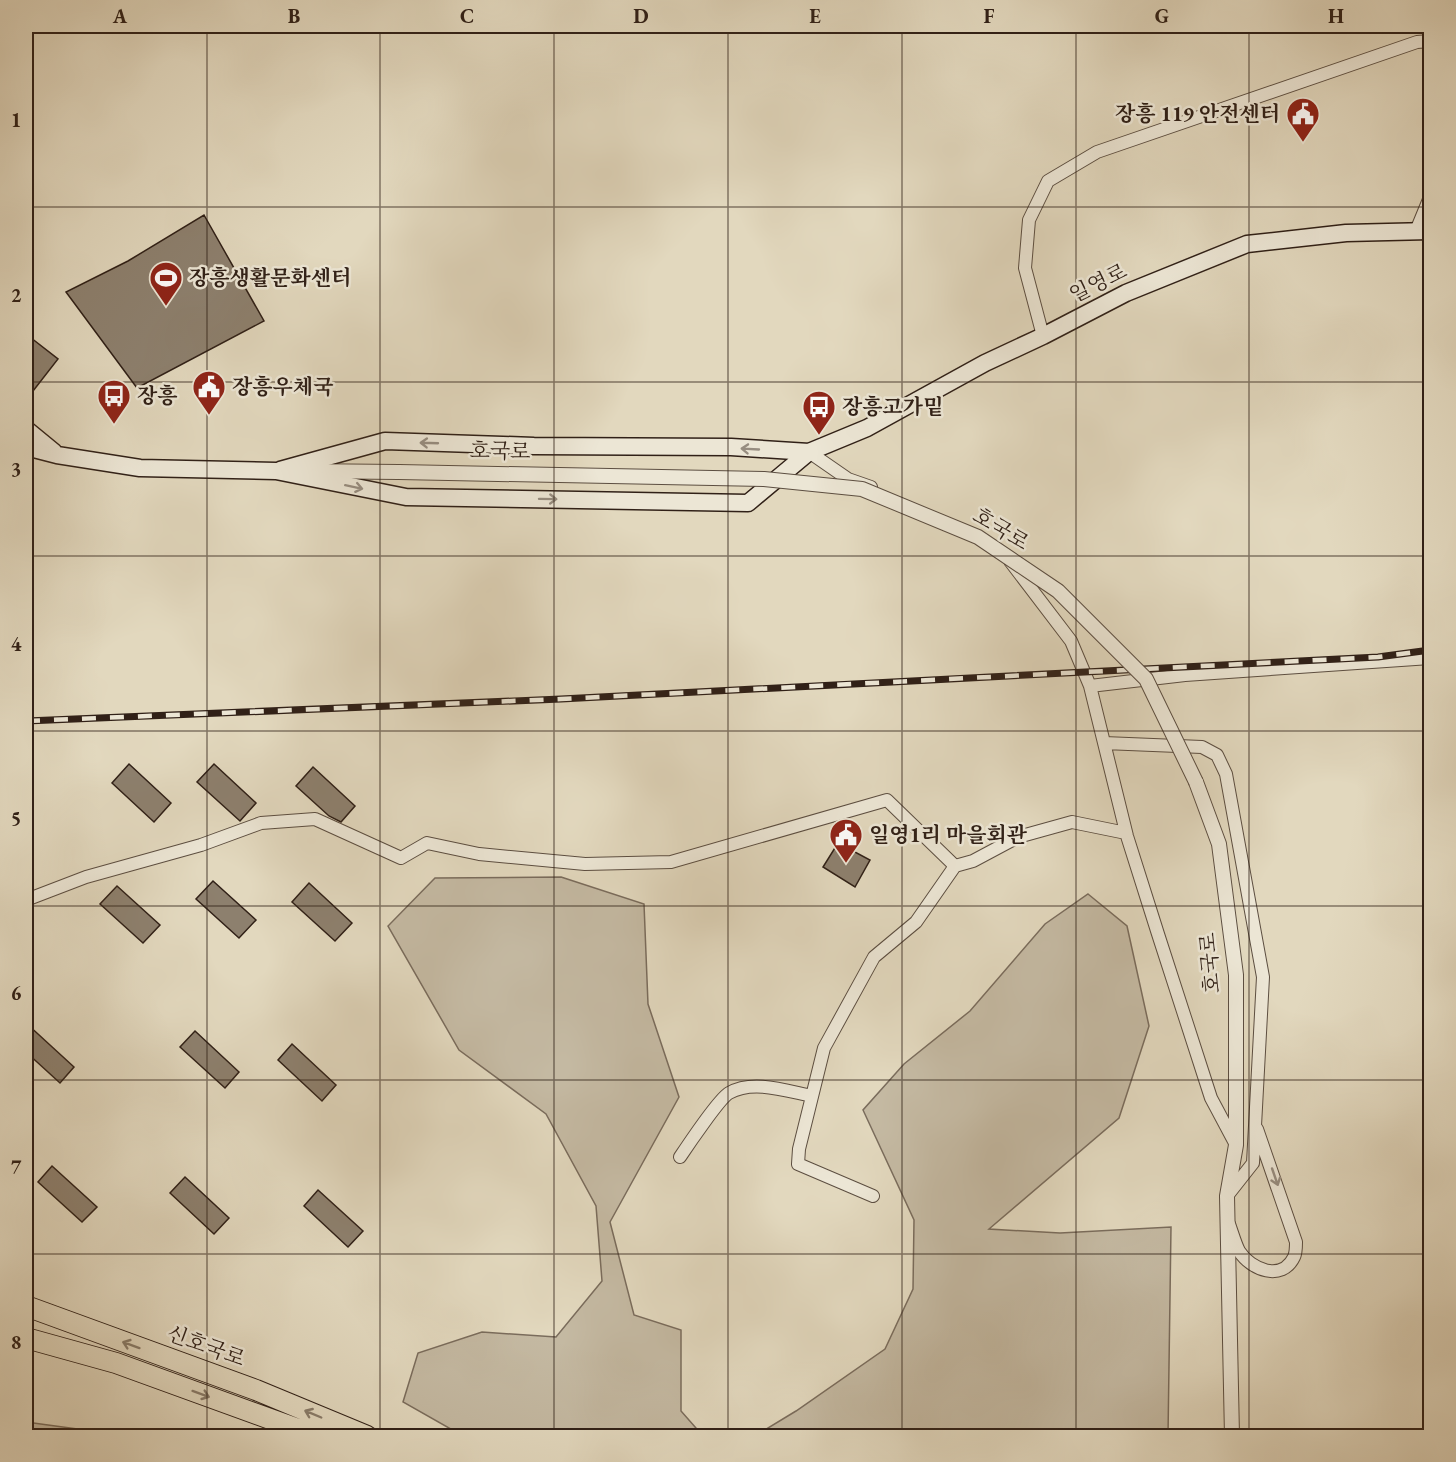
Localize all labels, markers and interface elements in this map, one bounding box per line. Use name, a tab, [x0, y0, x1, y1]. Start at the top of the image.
text: A	[112, 3, 128, 29]
text: B	[288, 3, 300, 29]
text: C	[460, 3, 474, 29]
text: D	[633, 3, 649, 29]
text: E	[809, 3, 821, 29]
text: F	[984, 3, 995, 29]
text: G	[1155, 3, 1169, 29]
text: H	[1328, 3, 1344, 29]
public building icon: 장흥 119 안전센터	[1285, 96, 1321, 143]
place label: 장흥 119 안전센터	[1115, 100, 1280, 127]
text: 1	[11, 107, 21, 133]
street label: 일영로	[1065, 257, 1131, 308]
sports icon: 장흥생활문화센터	[148, 260, 184, 307]
place label: 장흥생활문화센터	[189, 264, 351, 291]
text: 2	[11, 282, 22, 308]
public building icon: 장흥우체국	[191, 369, 227, 416]
place label: 장흥우체국	[232, 373, 333, 400]
bus stop icon: 장흥	[96, 378, 132, 425]
place label: 장흥	[137, 382, 178, 409]
bus stop icon: 장흥고가밑	[801, 389, 837, 436]
place label: 장흥고가밑	[842, 393, 943, 420]
street label: 호국로	[469, 436, 531, 465]
one-way arrow	[420, 437, 440, 448]
one-way arrow	[741, 443, 761, 454]
text: 3	[11, 456, 21, 482]
one-way arrow	[345, 481, 364, 493]
one-way arrow	[538, 494, 558, 505]
street label: 호국로	[968, 501, 1034, 556]
text: 4	[11, 631, 22, 657]
text: 5	[11, 805, 21, 831]
public building icon: 일영1리 마을회관	[828, 817, 864, 864]
place label: 일영1리 마을회관	[869, 821, 1028, 848]
street label: 호국로	[1193, 932, 1226, 995]
text: 6	[11, 980, 22, 1006]
text: 7	[11, 1154, 22, 1180]
one-way arrow	[1270, 1167, 1281, 1186]
street label: 신호국로	[163, 1319, 249, 1372]
text: 8	[11, 1329, 21, 1355]
one-way arrow	[122, 1338, 141, 1349]
one-way arrow	[191, 1389, 210, 1400]
one-way arrow	[305, 1408, 323, 1419]

